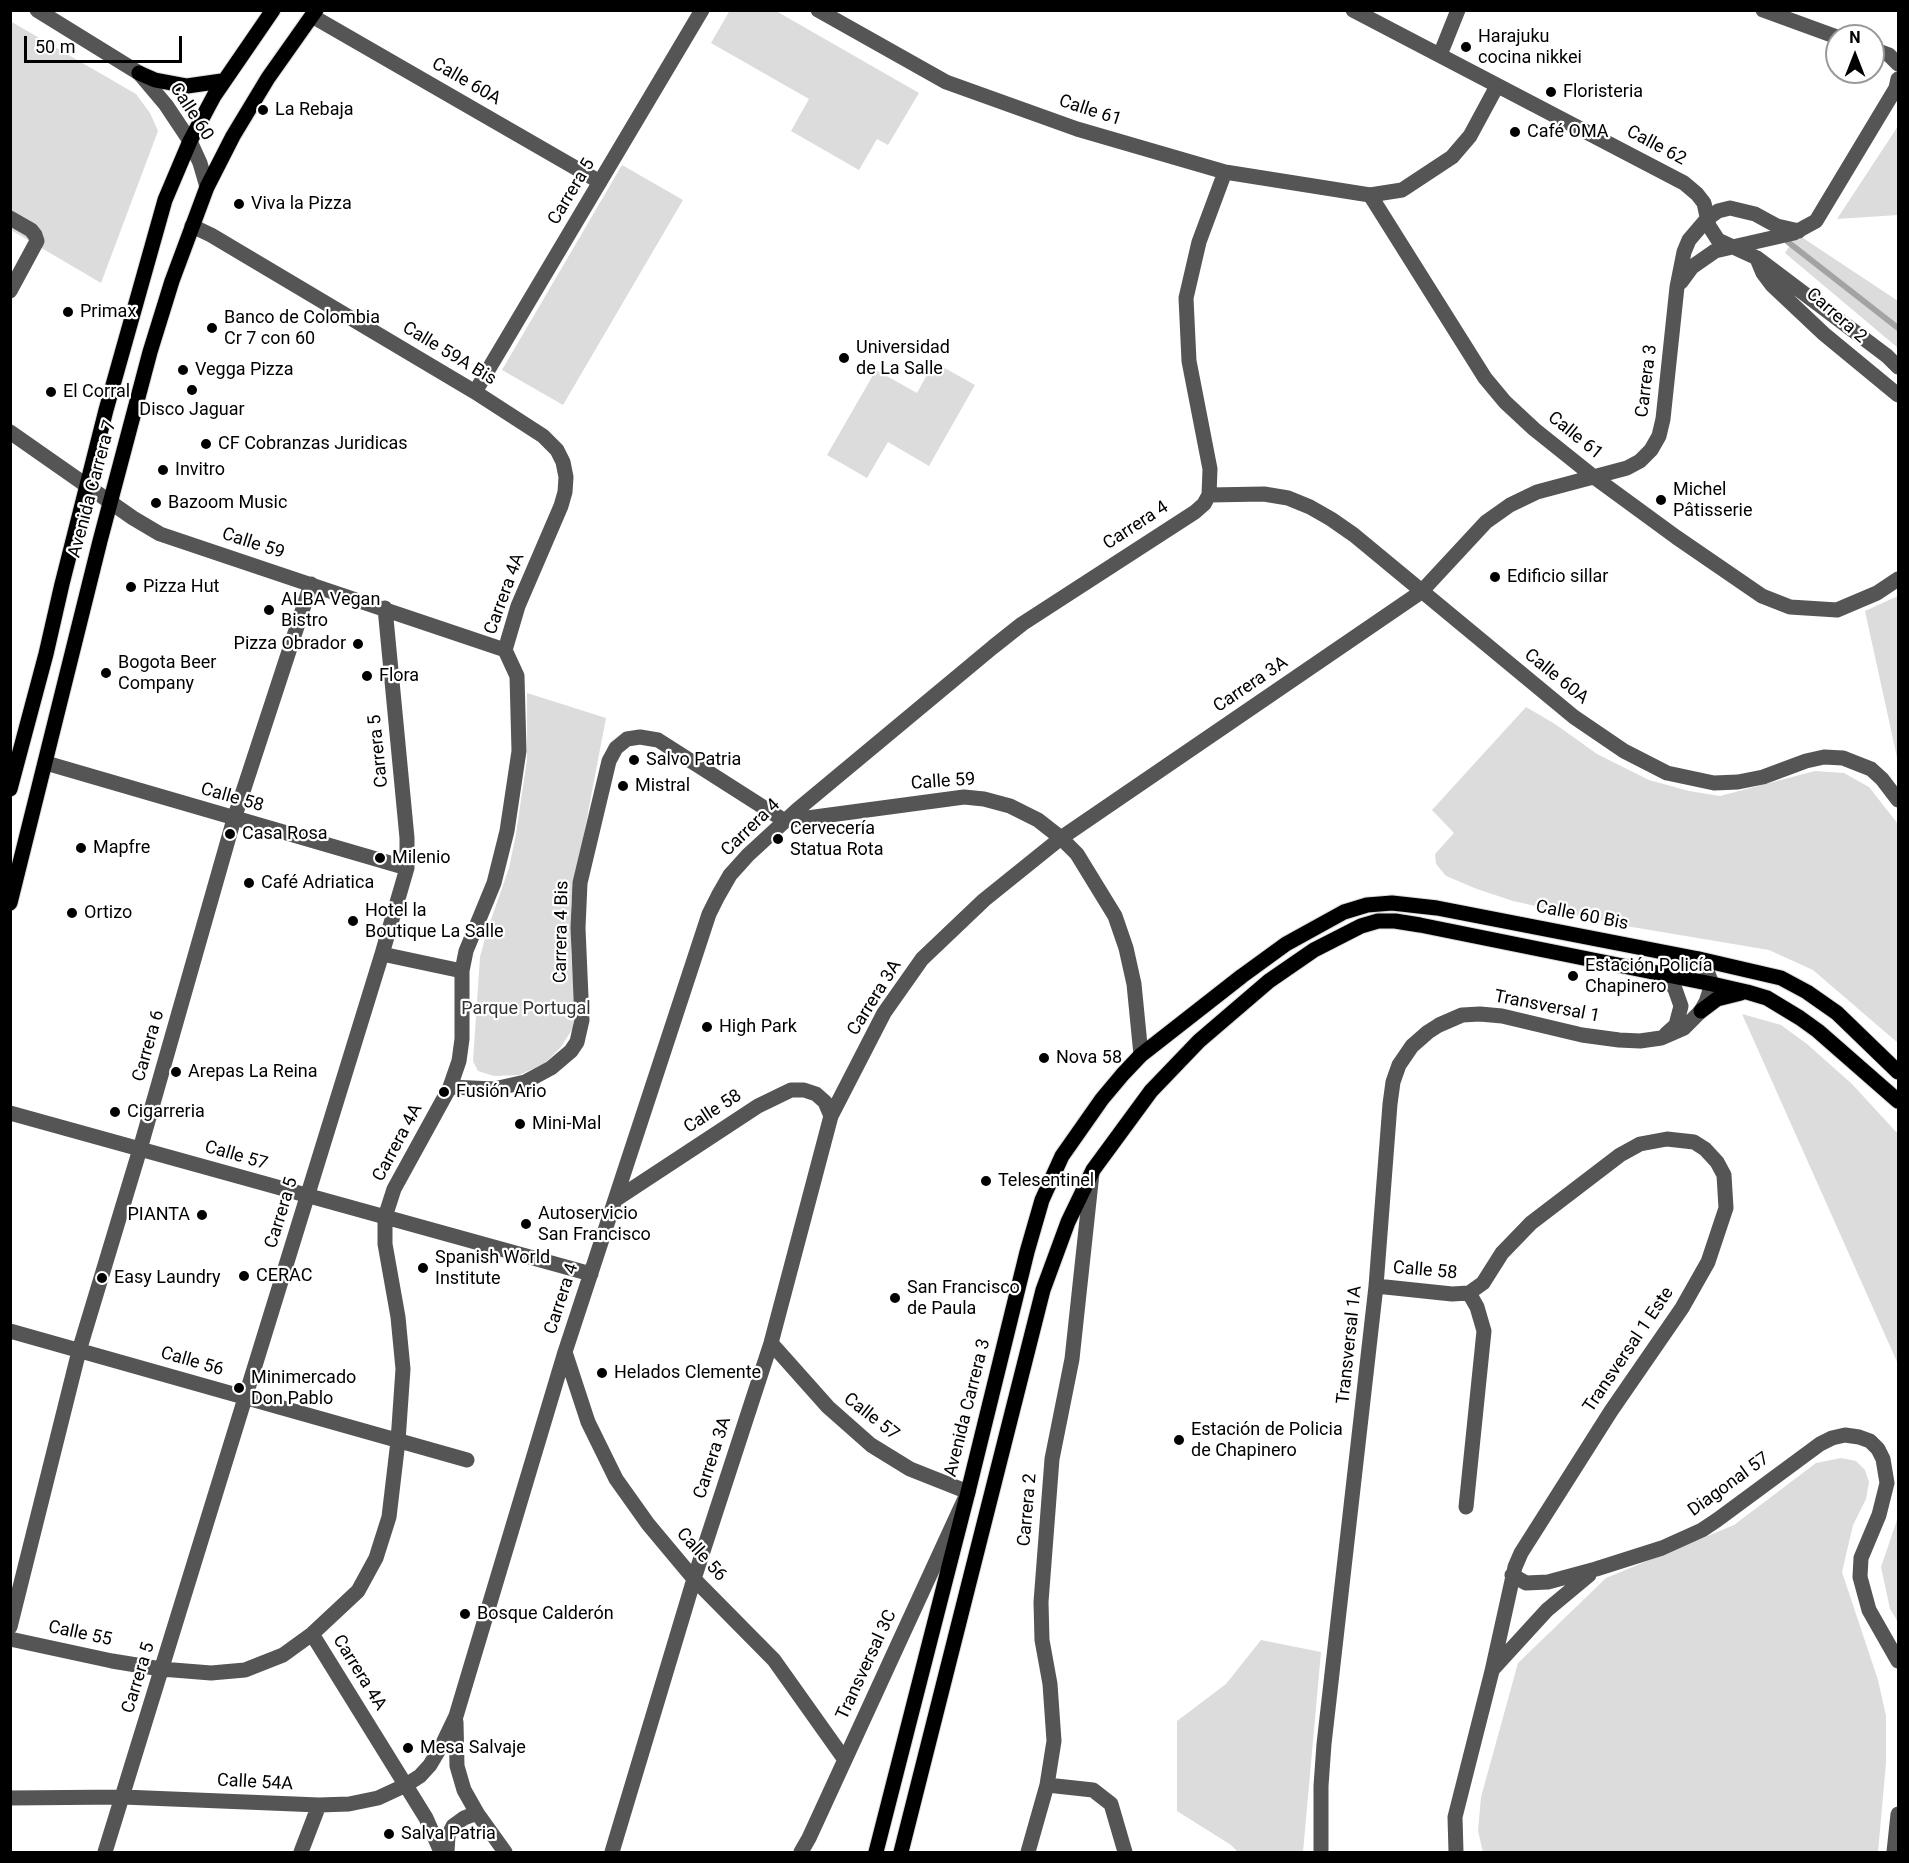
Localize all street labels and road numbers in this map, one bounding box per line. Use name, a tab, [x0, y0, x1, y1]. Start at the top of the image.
street label: Calle 60A	[428, 54, 504, 110]
street label: Calle 60	[164, 79, 218, 145]
street label: Calle 61	[1056, 91, 1124, 131]
street label: Calle 62	[1622, 121, 1690, 171]
street label: Carrera 5	[544, 155, 600, 229]
street label: Carrera 2	[1801, 284, 1871, 348]
street label: Calle 59A Bis	[398, 318, 500, 390]
street label: Carrera 3	[1632, 343, 1662, 419]
street label: Calle 61	[1543, 407, 1607, 465]
street label: Avenida Carrera 7	[64, 418, 122, 560]
street label: Carrera 4	[1099, 497, 1173, 555]
street label: Calle 59	[219, 524, 287, 564]
street label: Carrera 4A	[480, 550, 530, 638]
street label: Calle 60A	[1520, 645, 1592, 709]
street label: Carrera 3A	[1210, 652, 1292, 718]
street label: Carrera 5	[364, 713, 394, 789]
street label: Calle 59	[910, 769, 976, 795]
street label: Calle 58	[198, 779, 266, 817]
street label: Carrera 4	[717, 795, 785, 861]
street label: Carrera 4 Bis	[550, 881, 574, 983]
street label: Calle 60 Bis	[1534, 896, 1630, 936]
street label: Carrera 3A	[843, 956, 907, 1040]
street label: Transversal 1	[1492, 986, 1602, 1028]
street label: Carrera 6	[129, 1008, 169, 1084]
street label: Calle 58	[680, 1085, 746, 1139]
street label: Carrera 4A	[369, 1100, 427, 1186]
street label: Calle 57	[202, 1137, 270, 1175]
street label: Carrera 5	[261, 1175, 303, 1251]
street label: Calle 58	[1392, 1257, 1458, 1285]
street label: Carrera 4	[540, 1261, 584, 1337]
street label: Transversal 1 Este	[1579, 1283, 1679, 1417]
street label: Transversal 1A	[1333, 1285, 1367, 1405]
street label: Avenida Carrera 3	[940, 1337, 996, 1479]
street label: Calle 56	[158, 1343, 226, 1381]
street label: Calle 57	[839, 1389, 903, 1445]
street label: Carrera 3A	[690, 1414, 736, 1502]
street label: Diagonal 57	[1684, 1448, 1774, 1522]
street label: Carrera 2	[1014, 1473, 1042, 1547]
street label: Calle 56	[671, 1524, 731, 1586]
street label: Transversal 3C	[832, 1607, 902, 1723]
street label: Calle 55	[46, 1617, 114, 1651]
street label: Carrera 4A	[327, 1631, 391, 1715]
street label: Carrera 5	[118, 1640, 160, 1716]
street label: Calle 54A	[216, 1770, 294, 1796]

